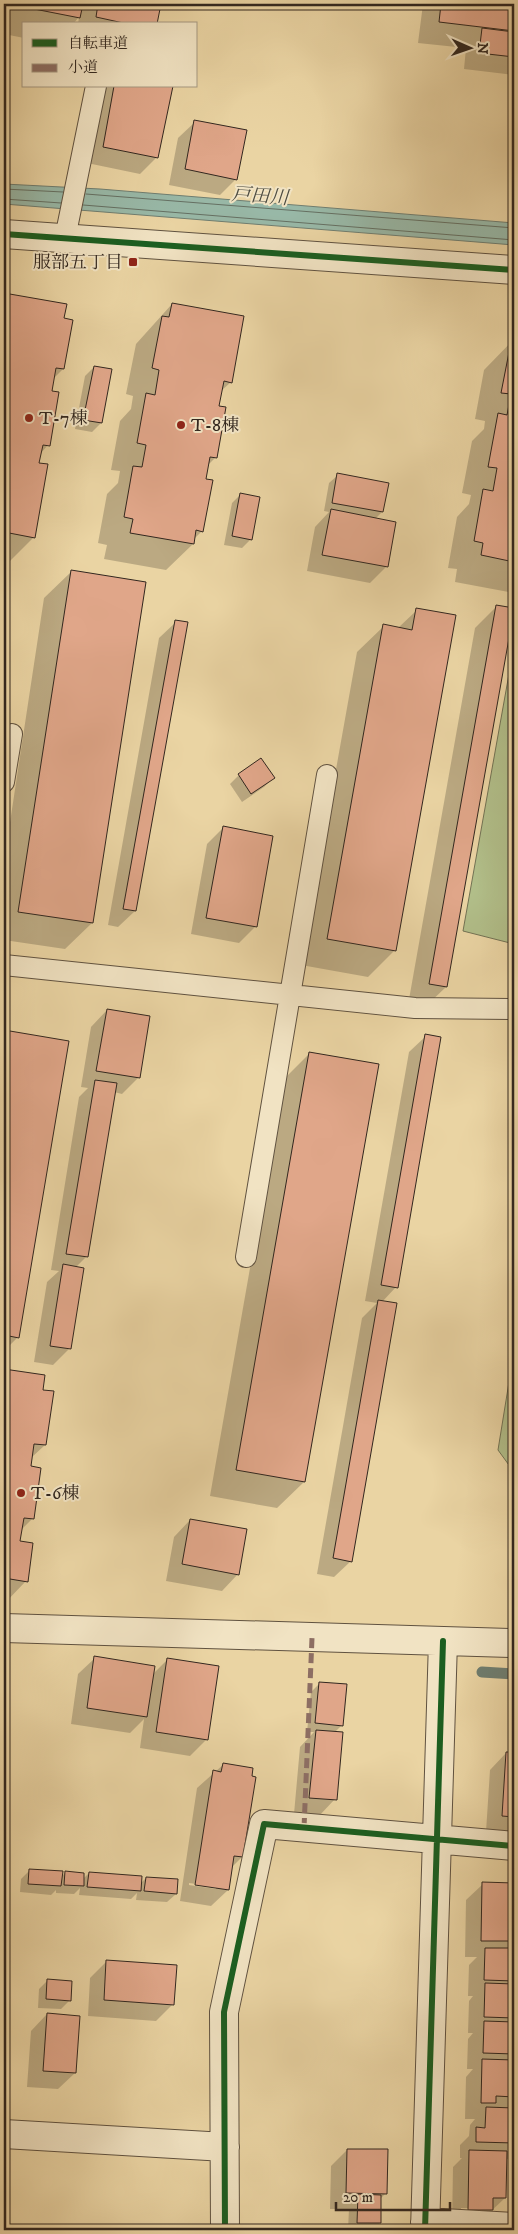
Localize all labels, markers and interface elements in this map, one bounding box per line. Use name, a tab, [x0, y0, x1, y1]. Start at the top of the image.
legend	[22, 22, 198, 88]
north arrow	[446, 22, 496, 72]
text: 自転車道	[68, 34, 128, 53]
text: N	[473, 42, 491, 55]
text: 小道	[68, 58, 98, 77]
water label: 戸田川	[231, 183, 291, 210]
place label: 服部五丁目	[33, 252, 123, 274]
marker: 服部五丁目	[127, 256, 139, 268]
place label: T-7棟	[39, 408, 87, 430]
marker: T-7棟	[23, 412, 35, 424]
place label: T-8棟	[191, 415, 239, 437]
marker: T-8棟	[175, 419, 187, 431]
place label: T-6棟	[31, 1483, 79, 1505]
marker: T-6棟	[15, 1487, 27, 1499]
scale bar	[336, 2179, 449, 2211]
text: 20 m	[343, 2188, 373, 2207]

